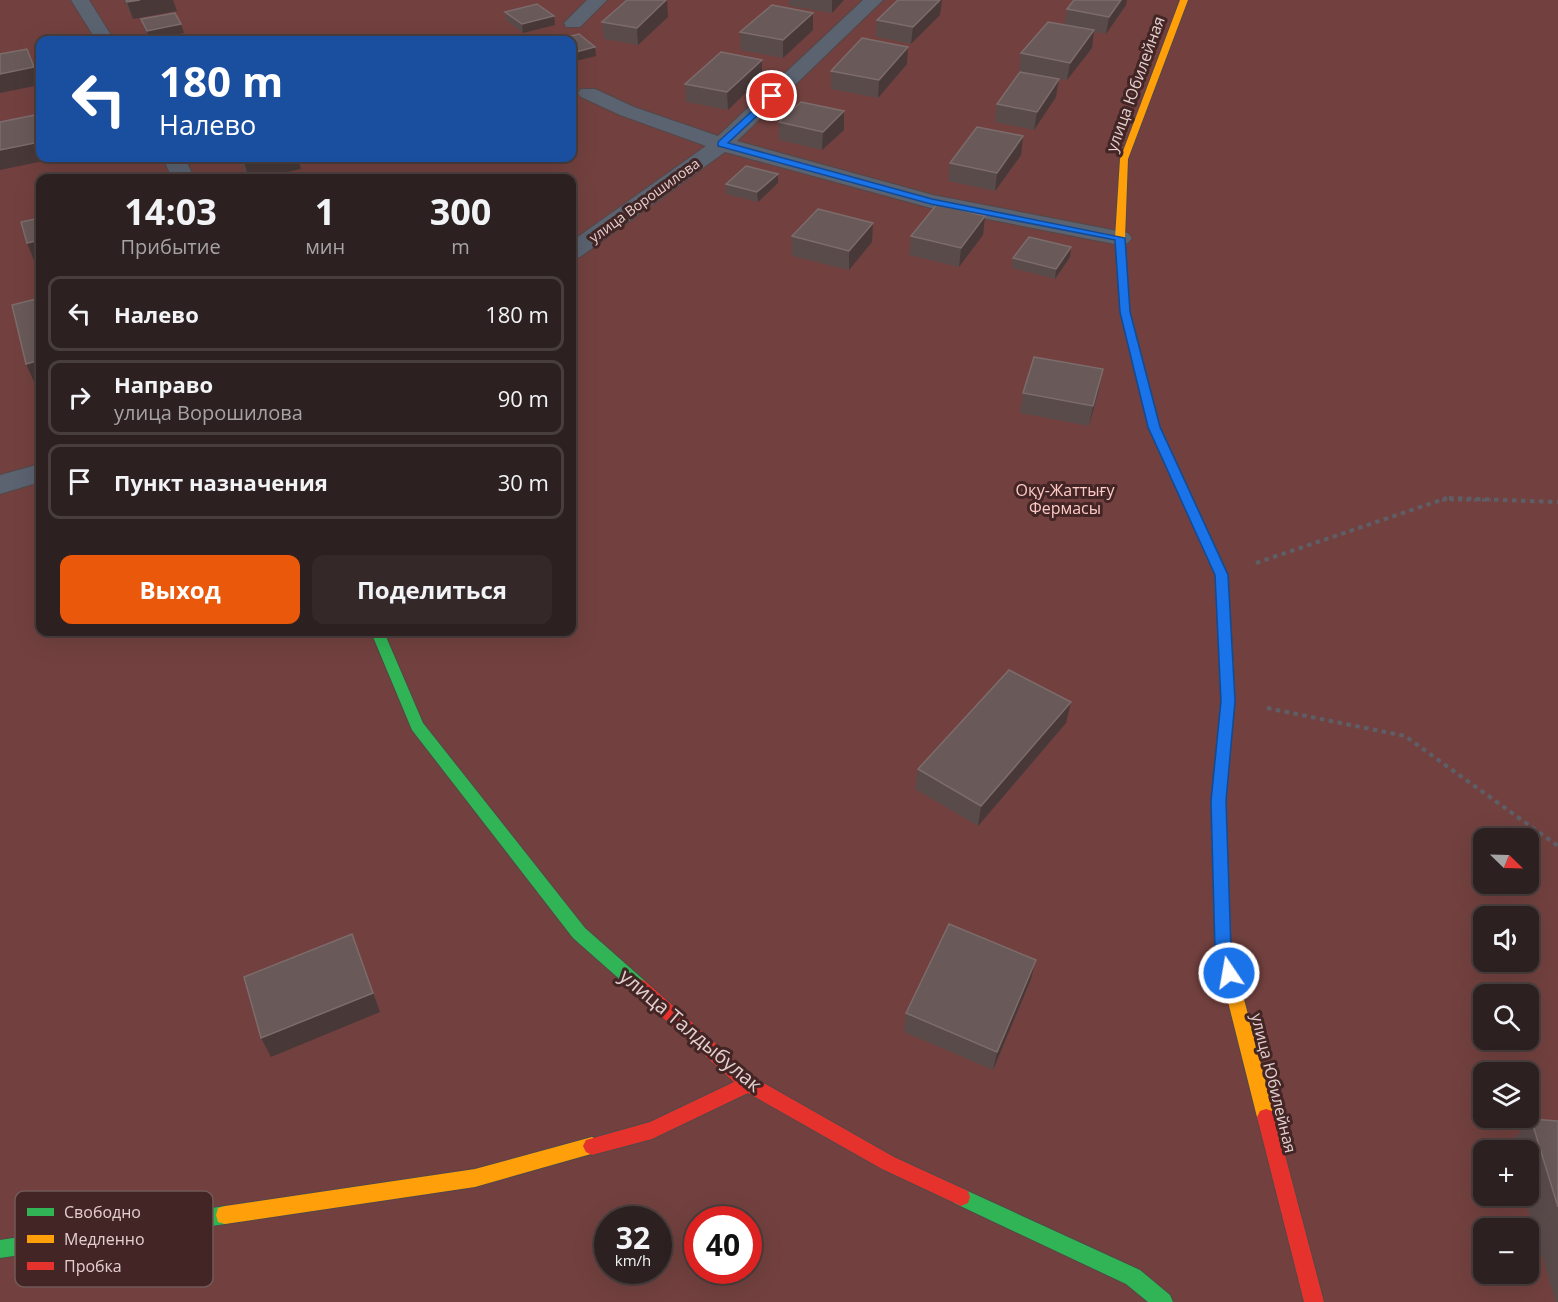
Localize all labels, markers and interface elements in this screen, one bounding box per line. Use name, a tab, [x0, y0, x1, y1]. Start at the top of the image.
street label: улица Юбилейная	[1100, 13, 1170, 155]
text: 180 m	[159, 52, 283, 109]
icon: left	[60, 60, 138, 138]
pin	[746, 70, 797, 121]
icon: arrive	[755, 79, 788, 112]
text: Налево	[159, 106, 256, 143]
street label: улица Ворошилова	[585, 153, 703, 247]
text: 14:03	[124, 187, 217, 236]
text: 1	[315, 187, 335, 236]
text: 300	[430, 187, 491, 236]
text: Прибытие	[121, 233, 221, 260]
text: мин	[305, 233, 345, 260]
text: m	[451, 233, 470, 260]
icon: left	[63, 297, 96, 330]
text: Налево	[114, 299, 199, 329]
text: 180 m	[485, 299, 549, 329]
text: Направо	[114, 369, 213, 399]
icon: right	[63, 381, 96, 414]
text: 90 m	[498, 383, 549, 413]
text: улица Ворошилова	[114, 399, 303, 426]
icon: arrive	[63, 465, 96, 498]
text: Пункт назначения	[114, 467, 328, 497]
text: 30 m	[498, 467, 549, 497]
park label: Оқу-Жаттығу Фермасы	[1016, 479, 1115, 519]
button: Выход	[60, 555, 300, 624]
button: Поделиться	[312, 555, 552, 624]
north arrow	[1473, 828, 1539, 894]
map controls	[1473, 828, 1539, 1284]
button: sound	[1473, 906, 1539, 972]
position arrow	[1197, 941, 1261, 1005]
street label: улица Талдыбулак	[614, 962, 768, 1098]
button: search	[1473, 984, 1539, 1050]
street label: улица Юбилейная	[1246, 1011, 1302, 1155]
button: layers	[1473, 1062, 1539, 1128]
button: +	[1473, 1140, 1539, 1206]
legend	[15, 1191, 213, 1287]
text: Свободно	[64, 1201, 141, 1223]
speed limit sign: 40	[684, 1206, 762, 1284]
text: 32	[616, 1217, 650, 1258]
button: −	[1473, 1218, 1539, 1284]
text: Медленно	[64, 1228, 145, 1250]
text: km/h	[615, 1250, 651, 1270]
text: Пробка	[64, 1255, 122, 1277]

